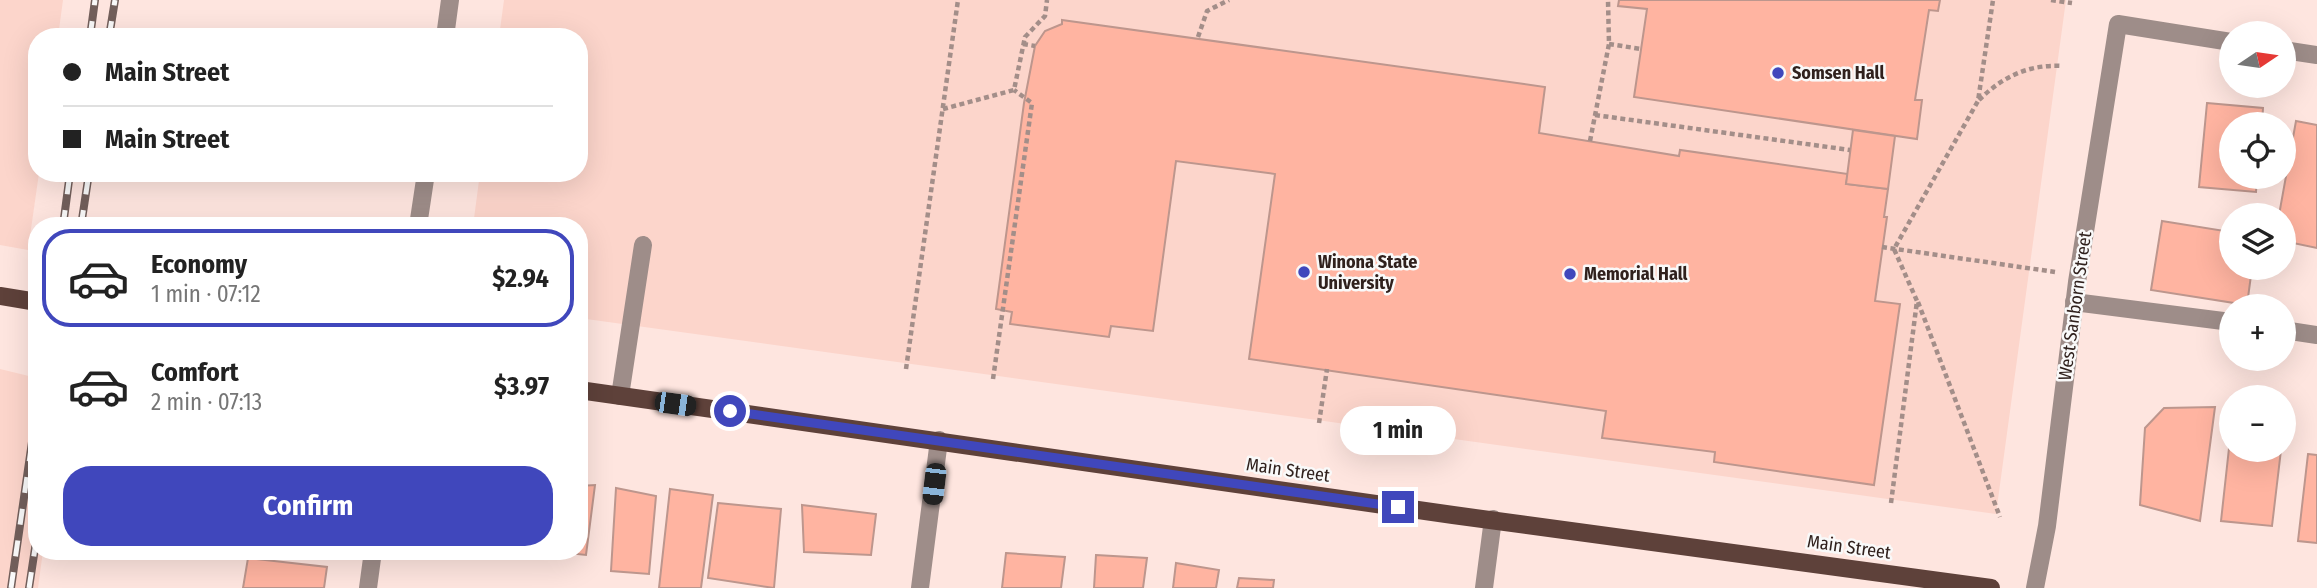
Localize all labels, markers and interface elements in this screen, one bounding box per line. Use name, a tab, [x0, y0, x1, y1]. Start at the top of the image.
north arrow	[2219, 21, 2296, 98]
map controls	[2219, 21, 2296, 462]
text: Main Street	[105, 57, 229, 88]
place label: Somsen Hall	[1792, 62, 1884, 84]
marker: Somsen Hall	[1770, 65, 1786, 81]
button: locate	[2219, 112, 2296, 189]
text: Main Street	[105, 124, 229, 155]
button: layers	[2219, 203, 2296, 280]
street label: West Sanborn Street	[2054, 230, 2096, 382]
icon: car	[67, 247, 130, 310]
text: Economy	[151, 249, 247, 280]
place label: Winona State University	[1318, 251, 1417, 294]
text: $2.94	[492, 263, 549, 294]
place label: Memorial Hall	[1584, 263, 1688, 285]
marker: Winona State University	[1296, 264, 1312, 280]
marker: Memorial Hall	[1562, 266, 1578, 282]
text: 1 min · 07:12	[151, 280, 261, 308]
button: +	[2219, 294, 2296, 371]
icon: car	[67, 355, 130, 418]
text: Comfort	[151, 357, 239, 388]
text: $3.97	[494, 371, 549, 402]
button: −	[2219, 385, 2296, 462]
text: 2 min · 07:13	[151, 388, 262, 416]
car	[653, 391, 698, 417]
route start	[714, 395, 746, 427]
callout: 1 min	[1340, 406, 1456, 454]
text: 1 min	[1373, 416, 1423, 444]
street label: Main Street	[1245, 453, 1331, 487]
car	[922, 462, 947, 506]
button: Confirm	[63, 466, 553, 546]
route end	[1382, 491, 1414, 523]
street label: Main Street	[1806, 530, 1892, 564]

